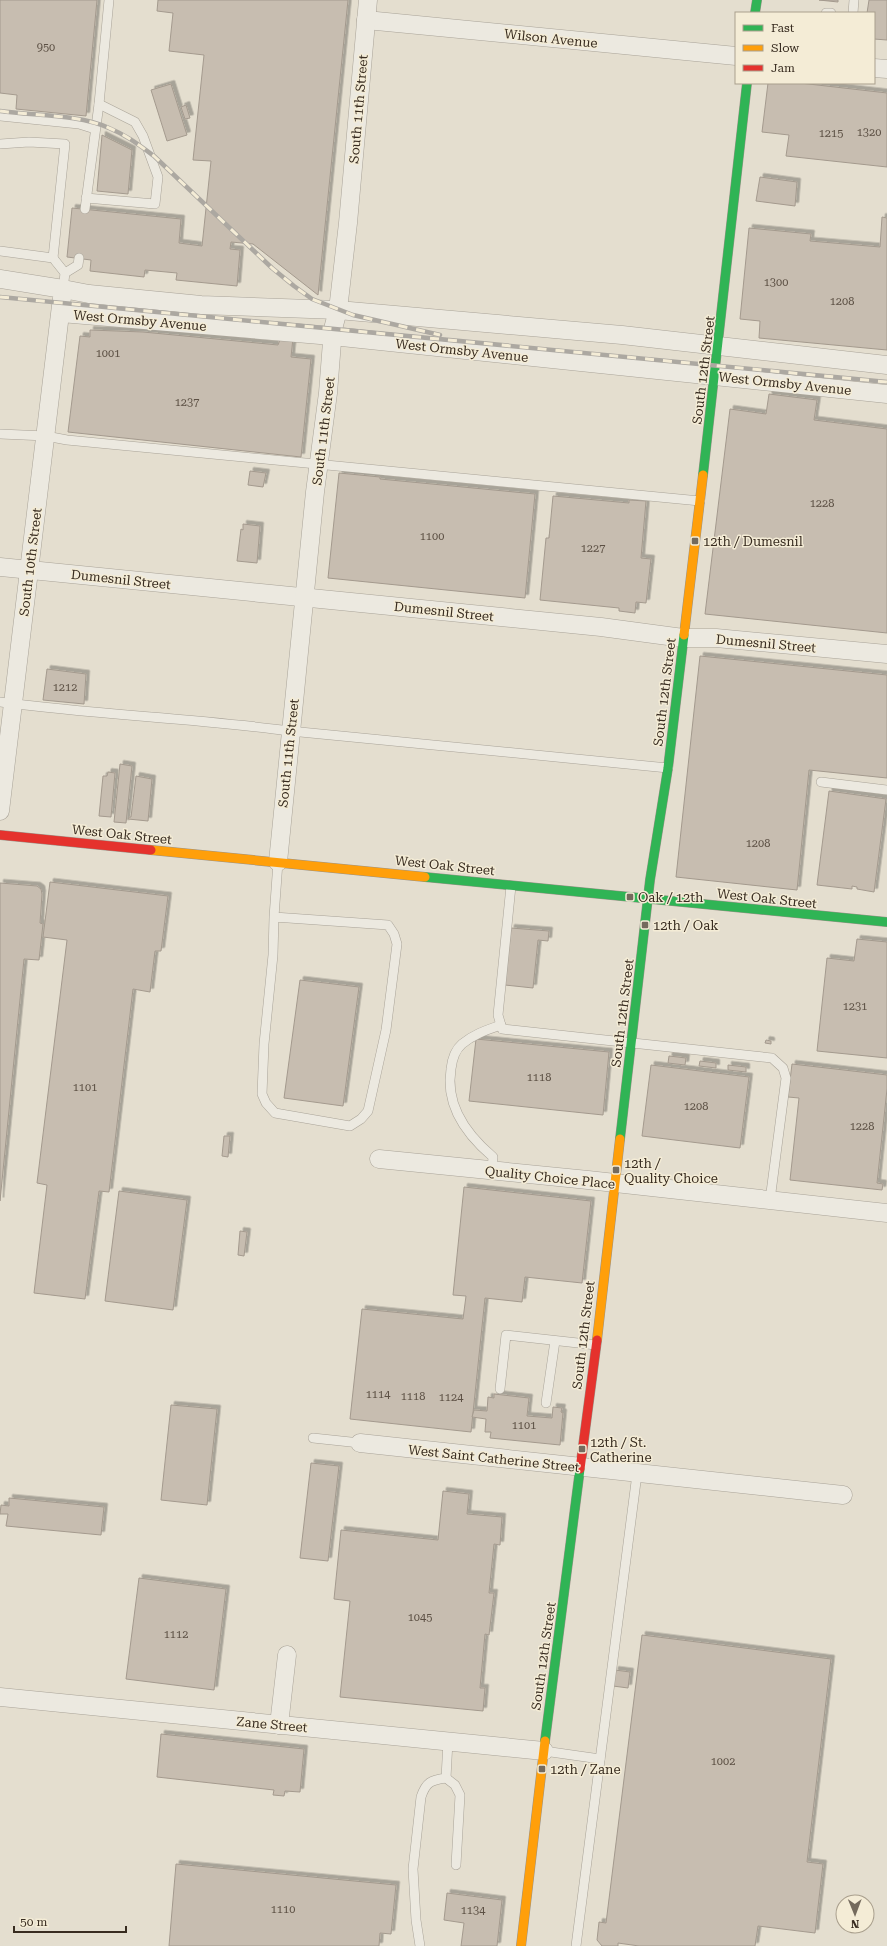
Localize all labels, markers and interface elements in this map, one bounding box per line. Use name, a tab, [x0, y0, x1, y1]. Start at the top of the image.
legend	[735, 12, 875, 84]
text: Fast	[771, 21, 795, 35]
street label: Wilson Avenue	[504, 26, 598, 51]
house number: 950	[37, 41, 55, 54]
text: Slow	[771, 41, 799, 55]
street label: South 11th Street	[346, 54, 371, 164]
text: Jam	[771, 61, 795, 75]
house number: 1320	[857, 126, 881, 139]
house number: 1215	[819, 127, 843, 140]
house number: 1300	[764, 276, 788, 289]
house number: 1208	[830, 295, 854, 308]
street label: West Ormsby Avenue	[73, 307, 207, 334]
street label: South 12th Street	[689, 315, 718, 425]
street label: West Ormsby Avenue	[395, 336, 529, 365]
house number: 1001	[96, 347, 120, 360]
street label: West Ormsby Avenue	[718, 369, 852, 398]
street label: South 11th Street	[309, 376, 338, 486]
house number: 1237	[175, 396, 199, 409]
house number: 1228	[810, 497, 834, 510]
street label: South 10th Street	[16, 507, 45, 617]
house number: 1100	[420, 530, 444, 543]
place label: 12th / Dumesnil	[703, 534, 803, 549]
marker: 12th / Dumesnil	[690, 536, 700, 546]
house number: 1227	[581, 542, 605, 555]
street label: Dumesnil Street	[70, 567, 172, 592]
street label: Dumesnil Street	[393, 599, 495, 624]
street label: Dumesnil Street	[715, 632, 817, 655]
street label: South 12th Street	[650, 637, 679, 747]
house number: 1212	[53, 681, 77, 694]
street label: South 11th Street	[275, 698, 302, 808]
street label: West Oak Street	[71, 822, 173, 847]
house number: 1208	[746, 837, 770, 850]
street label: West Oak Street	[394, 853, 496, 878]
street label: West Oak Street	[716, 886, 818, 911]
place label: Oak / 12th	[638, 890, 704, 905]
marker: Oak / 12th	[625, 892, 635, 902]
place label: 12th / Oak	[653, 918, 718, 933]
marker: 12th / Oak	[640, 920, 650, 930]
street label: South 12th Street	[608, 958, 637, 1068]
house number: 1231	[843, 1000, 867, 1013]
house number: 1118	[527, 1071, 551, 1084]
house number: 1101	[73, 1081, 97, 1094]
house number: 1208	[684, 1100, 708, 1113]
house number: 1228	[850, 1120, 874, 1133]
place label: 12th / Quality Choice	[624, 1156, 718, 1186]
street label: Quality Choice Place	[484, 1163, 616, 1192]
marker: 12th / Quality Choice	[611, 1165, 621, 1175]
street label: South 12th Street	[569, 1280, 598, 1390]
house number: 1114	[366, 1388, 391, 1401]
house number: 1118	[401, 1390, 425, 1403]
house number: 1124	[439, 1391, 464, 1404]
house number: 1101	[512, 1419, 536, 1432]
place label: 12th / St. Catherine	[590, 1435, 652, 1465]
street label: West Saint Catherine Street	[408, 1442, 581, 1475]
marker: 12th / St. Catherine	[577, 1444, 587, 1454]
street label: South 12th Street	[528, 1601, 559, 1711]
house number: 1045	[408, 1611, 432, 1624]
house number: 1112	[164, 1628, 188, 1641]
street label: Zane Street	[236, 1714, 308, 1735]
house number: 1002	[711, 1755, 735, 1768]
place label: 12th / Zane	[550, 1762, 621, 1777]
marker: 12th / Zane	[537, 1764, 547, 1774]
north arrow	[835, 1894, 875, 1934]
house number: 1110	[271, 1903, 295, 1916]
house number: 1134	[461, 1904, 486, 1917]
scale bar	[14, 1908, 126, 1934]
text: 50 m	[20, 1915, 47, 1929]
text: N	[850, 1917, 860, 1930]

